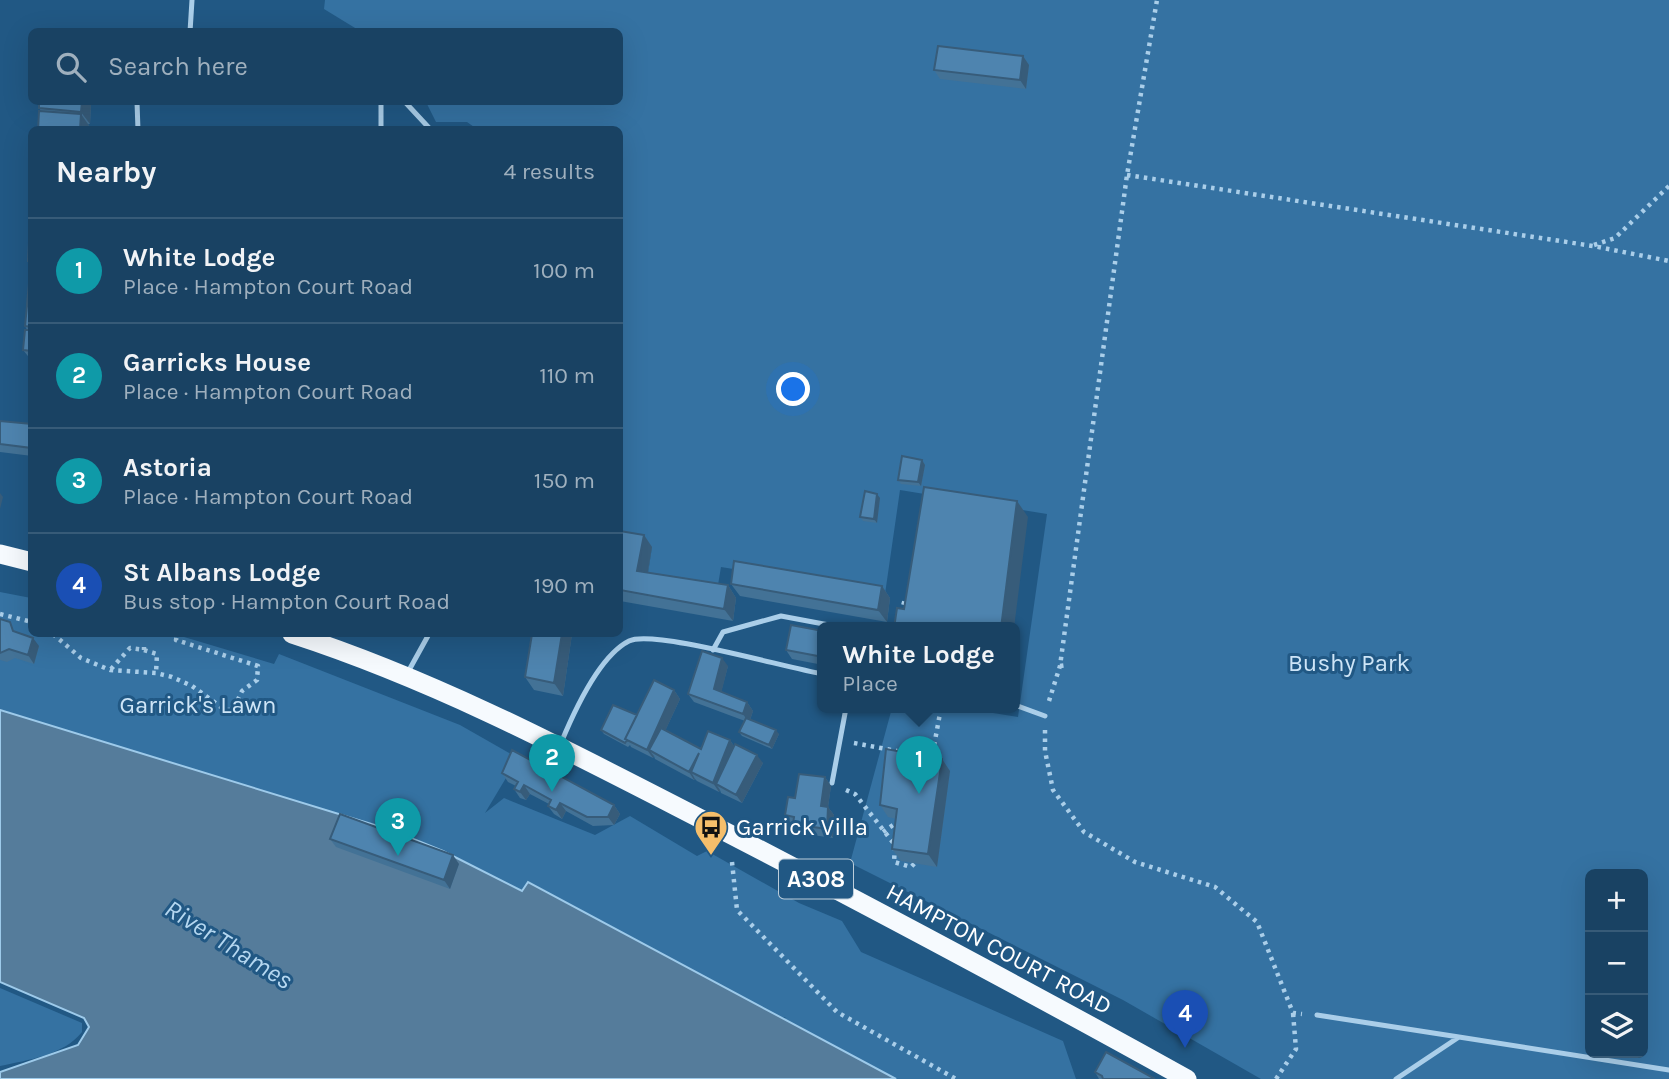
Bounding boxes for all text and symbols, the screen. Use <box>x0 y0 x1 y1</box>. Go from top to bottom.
search box <box>28 28 623 105</box>
icon: search <box>52 48 90 86</box>
text: Search here <box>108 51 248 82</box>
text: Nearby <box>56 154 156 190</box>
text: 4 results <box>503 158 595 185</box>
text: White Lodge <box>123 242 275 273</box>
text: 1 <box>75 257 83 284</box>
text: 100 m <box>533 257 595 284</box>
text: Place · Hampton Court Road <box>123 273 413 300</box>
text: Garricks House <box>123 347 311 378</box>
text: 2 <box>72 362 86 389</box>
text: 110 m <box>539 362 595 389</box>
your location <box>776 372 810 406</box>
text: Place · Hampton Court Road <box>123 378 413 405</box>
text: Astoria <box>123 452 212 483</box>
text: 3 <box>72 467 86 494</box>
text: 150 m <box>534 467 595 494</box>
text: Place · Hampton Court Road <box>123 483 413 510</box>
text: St Albans Lodge <box>123 557 321 588</box>
text: 4 <box>72 572 86 599</box>
text: 190 m <box>533 572 595 599</box>
text: Bus stop · Hampton Court Road <box>123 588 450 615</box>
popup <box>817 622 1020 713</box>
text: White Lodge <box>842 639 995 670</box>
park label: Bushy Park <box>1288 649 1410 677</box>
text: Place <box>842 670 898 697</box>
park label: Garrick's Lawn <box>120 691 276 719</box>
pin: 2 <box>529 734 575 792</box>
pin: 1 <box>896 736 942 794</box>
pin: 3 <box>375 798 421 856</box>
bus stop icon: Garrick Villa <box>692 808 730 857</box>
place label: Garrick Villa <box>736 813 868 841</box>
road number: A308 <box>779 860 853 898</box>
map controls <box>1585 869 1648 1058</box>
button: + <box>1585 869 1648 932</box>
street label: HAMPTON COURT ROAD <box>882 878 1116 1020</box>
water label: River Thames <box>159 893 298 996</box>
button: − <box>1585 932 1648 995</box>
pin: 4 <box>1162 990 1208 1048</box>
button: layers <box>1585 995 1648 1058</box>

